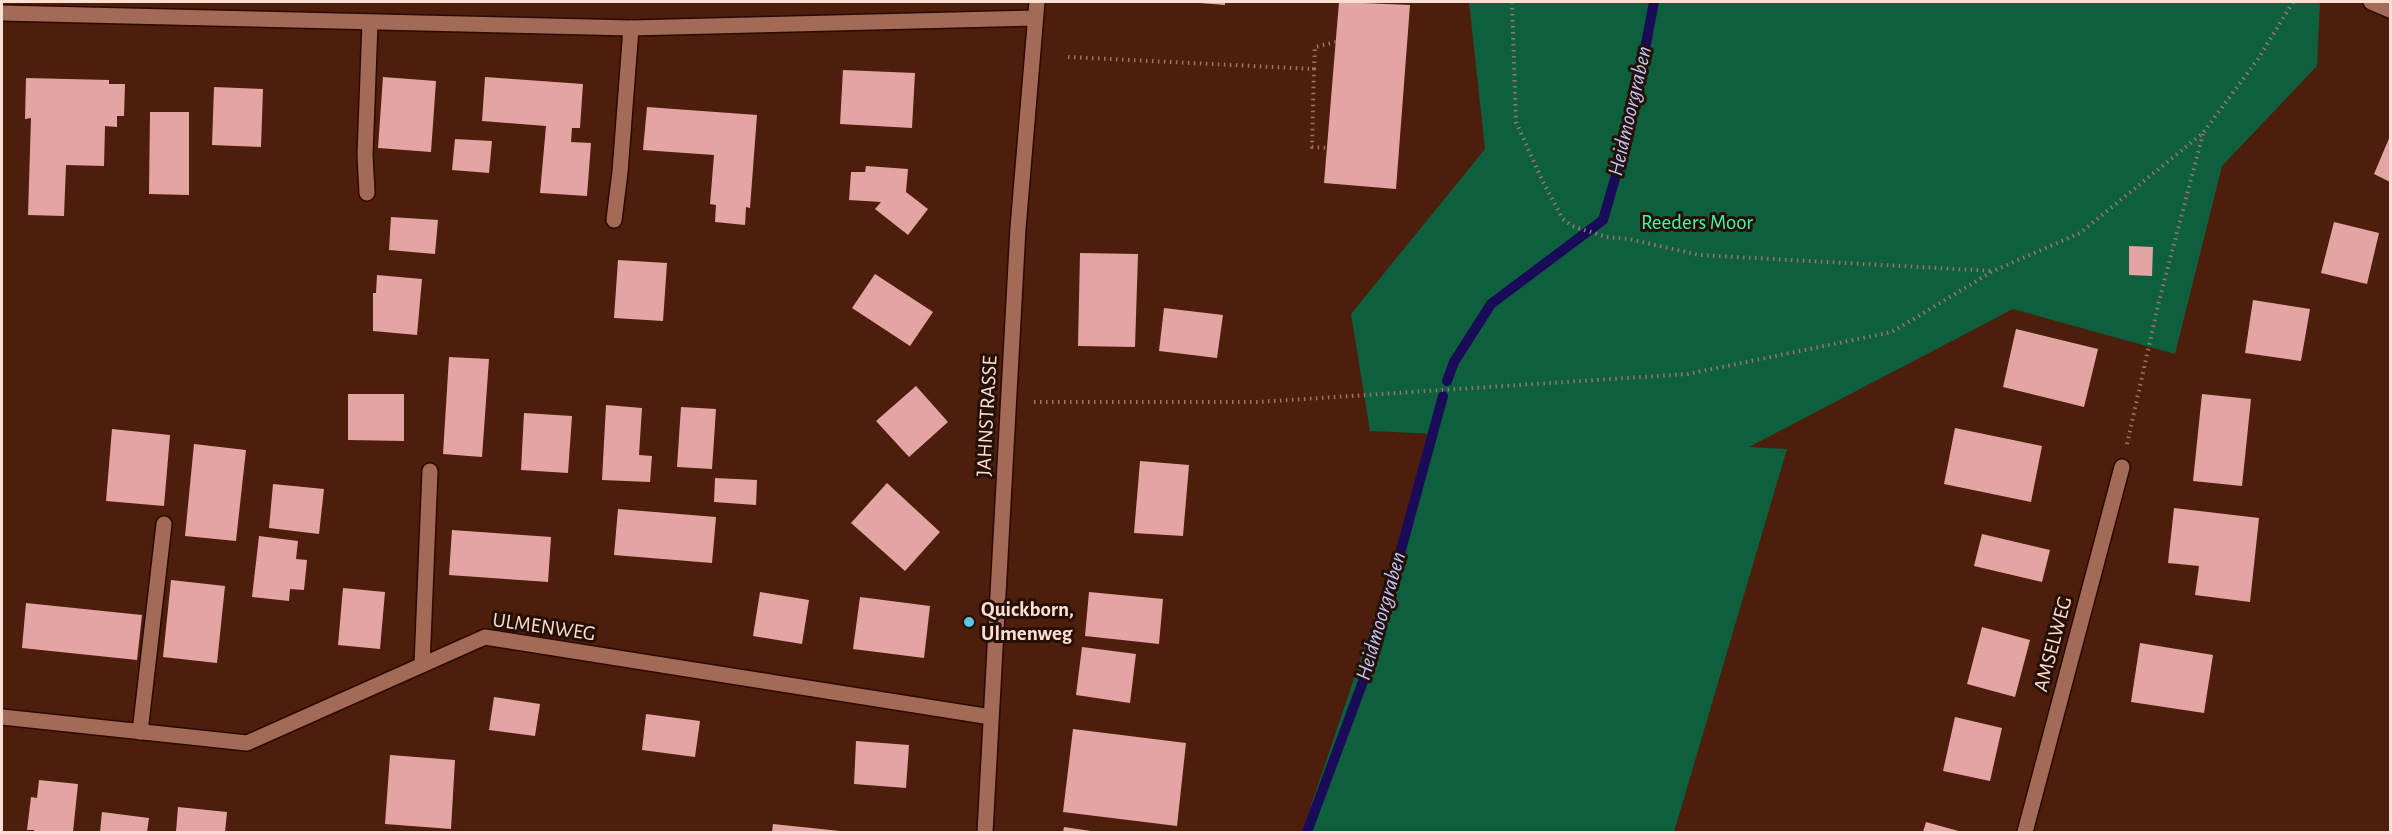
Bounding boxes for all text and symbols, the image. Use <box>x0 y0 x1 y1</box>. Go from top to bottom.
water label: Heidmoorgraben <box>1602 43 1658 179</box>
park label: Reeders Moor <box>1641 210 1753 236</box>
street label: JAHNSTRASSE <box>971 355 1003 477</box>
water label: Heidmoorgraben <box>1350 549 1412 683</box>
street label: AMSELWEG <box>2028 594 2078 694</box>
place label: Quickborn, Ulmenweg <box>981 597 1074 647</box>
street label: ULMENWEG <box>491 607 597 647</box>
marker: Quickborn, Ulmenweg <box>962 615 976 629</box>

